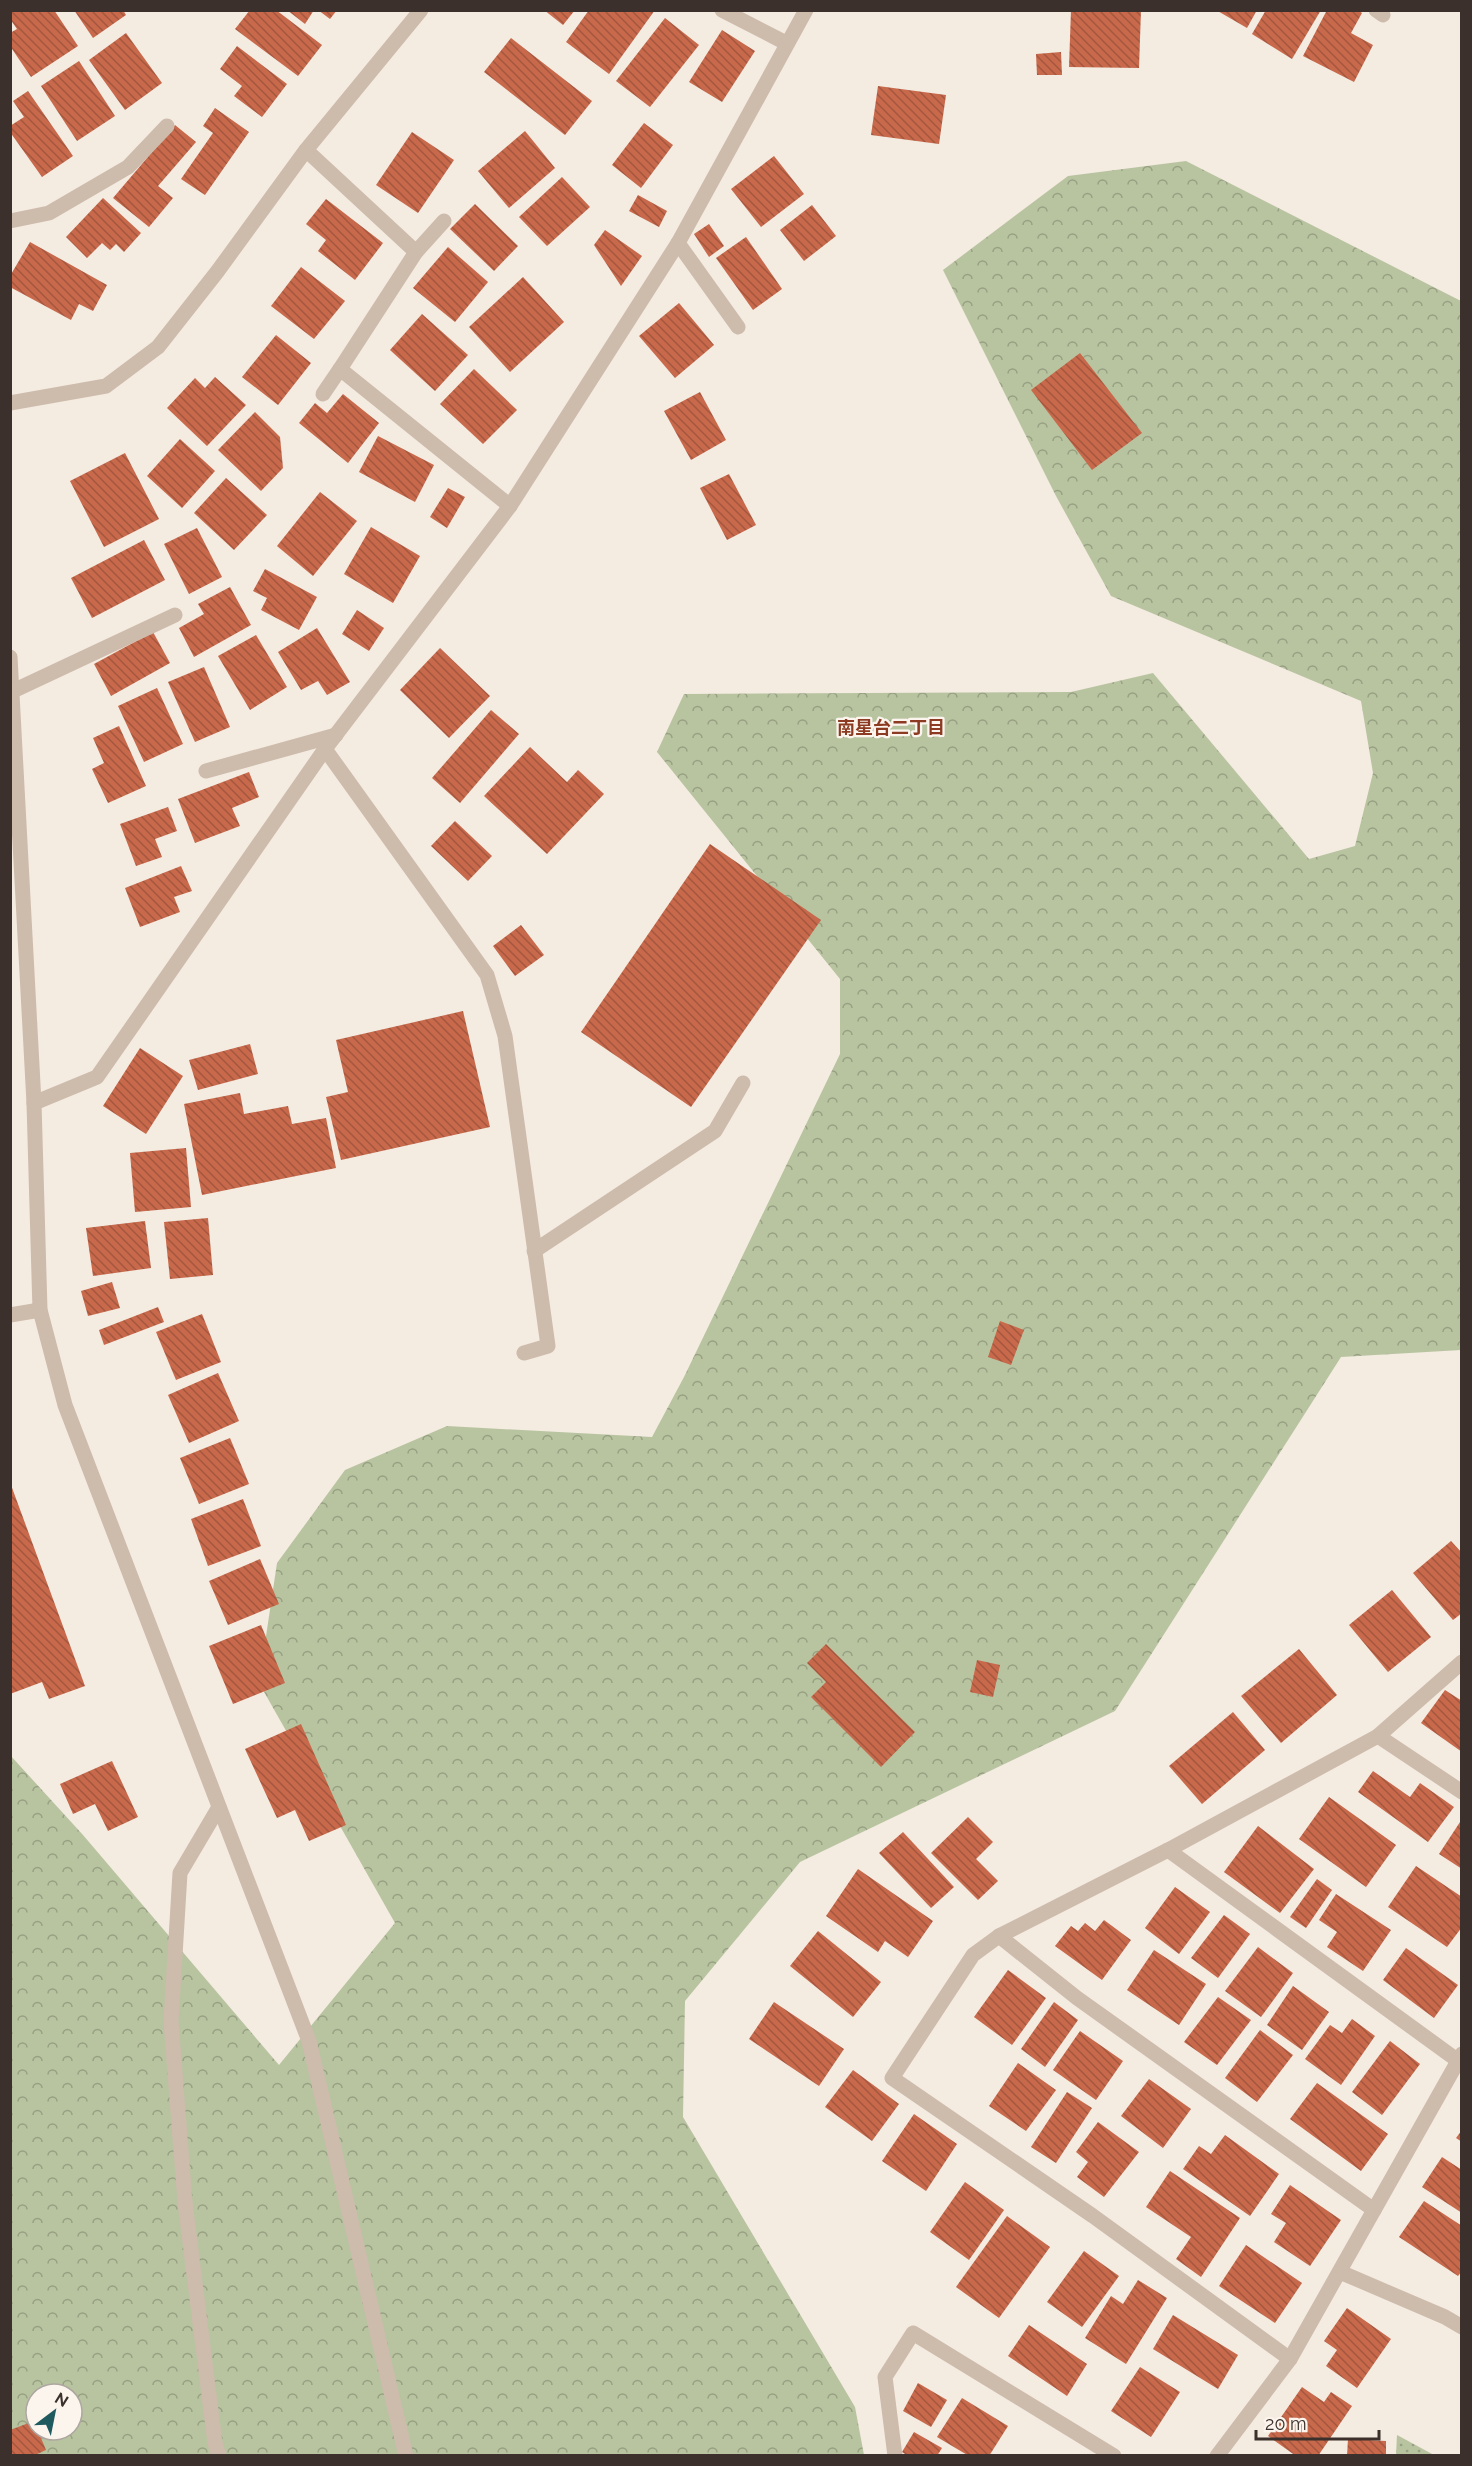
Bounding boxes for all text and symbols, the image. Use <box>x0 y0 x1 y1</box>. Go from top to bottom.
district label: 南星台二丁目 <box>837 717 945 738</box>
north arrow <box>24 2382 84 2442</box>
text: N <box>51 2388 72 2411</box>
scale bar <box>1256 2403 1379 2441</box>
text: 20 m <box>1265 2413 1307 2434</box>

